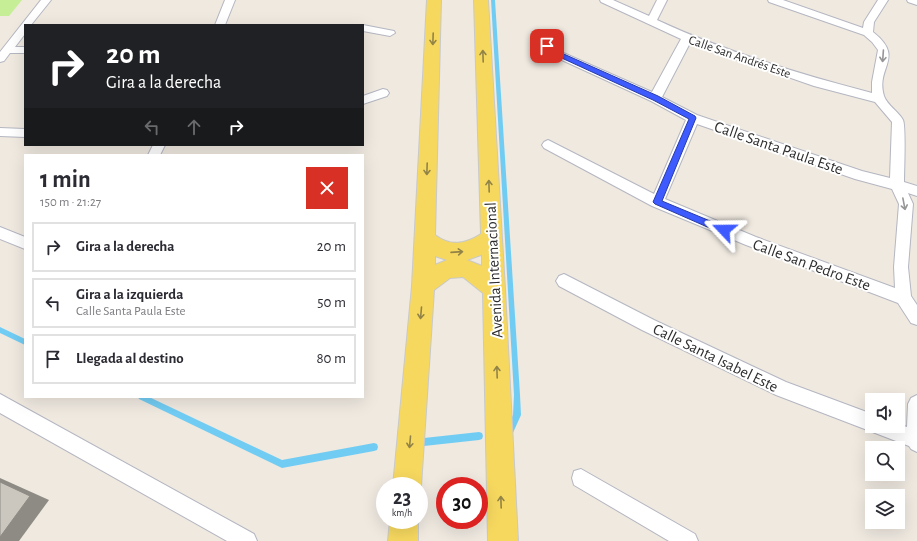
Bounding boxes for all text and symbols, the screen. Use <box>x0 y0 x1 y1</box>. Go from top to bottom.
pin <box>530 29 564 63</box>
one-way arrow <box>429 32 436 45</box>
street label: Calle San Andrés Este <box>687 34 792 81</box>
icon: arrive <box>536 35 558 57</box>
icon: right <box>40 40 92 92</box>
text: 20 m <box>106 41 161 69</box>
one-way arrow <box>879 49 886 62</box>
one-way arrow <box>480 50 487 63</box>
text: Gira a la derecha <box>106 74 221 92</box>
icon: left <box>141 116 163 138</box>
icon: ahead <box>183 116 205 138</box>
icon: right <box>225 116 247 138</box>
street label: Calle Santa Paula Este <box>712 118 845 177</box>
one-way arrow <box>424 162 431 175</box>
button: close <box>306 167 348 209</box>
text: 1 min <box>40 168 91 192</box>
one-way arrow <box>485 180 492 193</box>
text: 150 m · 21:27 <box>40 196 101 209</box>
one-way arrow <box>900 198 908 211</box>
street label: Avenida Internacional <box>482 202 506 338</box>
position arrow <box>703 209 745 251</box>
icon: right <box>42 236 64 258</box>
street label: Calle San Pedro Este <box>751 236 873 294</box>
text: Gira a la derecha <box>76 239 175 254</box>
text: 20 m <box>317 239 346 254</box>
one-way arrow <box>450 249 463 256</box>
text: Gira a la izquierda <box>76 287 183 302</box>
icon: left <box>42 292 64 314</box>
text: 50 m <box>317 295 346 310</box>
text: Calle Santa Paula Este <box>76 305 186 318</box>
one-way arrow <box>417 306 424 319</box>
street label: Calle Santa Isabel Este <box>651 321 781 395</box>
icon: arrive <box>42 348 64 370</box>
text: Llegada al destino <box>76 351 184 366</box>
text: 80 m <box>316 351 346 366</box>
one-way arrow <box>493 366 501 379</box>
map controls <box>865 393 905 529</box>
button: sound <box>865 393 905 433</box>
one-way arrow <box>407 435 414 448</box>
button: search <box>865 441 905 481</box>
speed limit sign: 30 <box>436 477 488 529</box>
text: 23 <box>393 488 411 508</box>
button: layers <box>865 489 905 529</box>
one-way arrow <box>498 496 505 509</box>
text: km/h <box>392 508 412 518</box>

